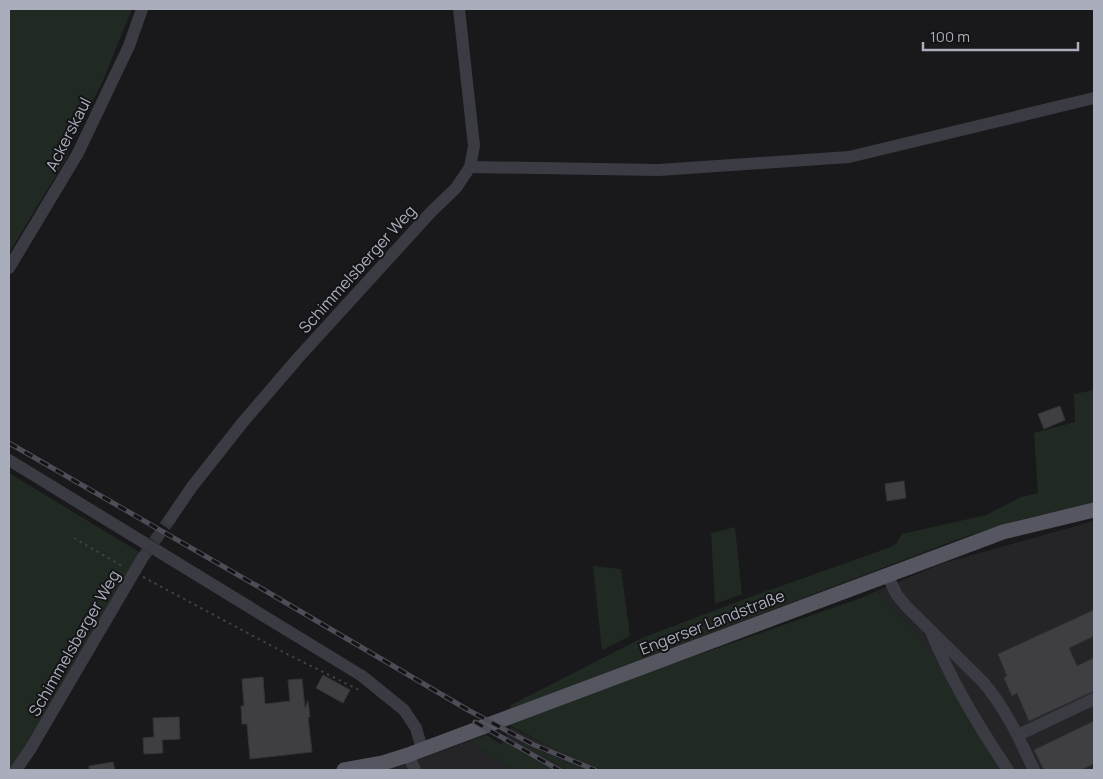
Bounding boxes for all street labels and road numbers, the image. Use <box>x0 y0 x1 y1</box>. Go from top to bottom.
street label: Ackerskaul <box>40 93 96 175</box>
street label: Schimmelsberger Weg <box>293 200 421 338</box>
street label: Schimmelsberger Weg <box>23 566 125 720</box>
street label: Engerser Landstraße <box>636 584 788 660</box>

